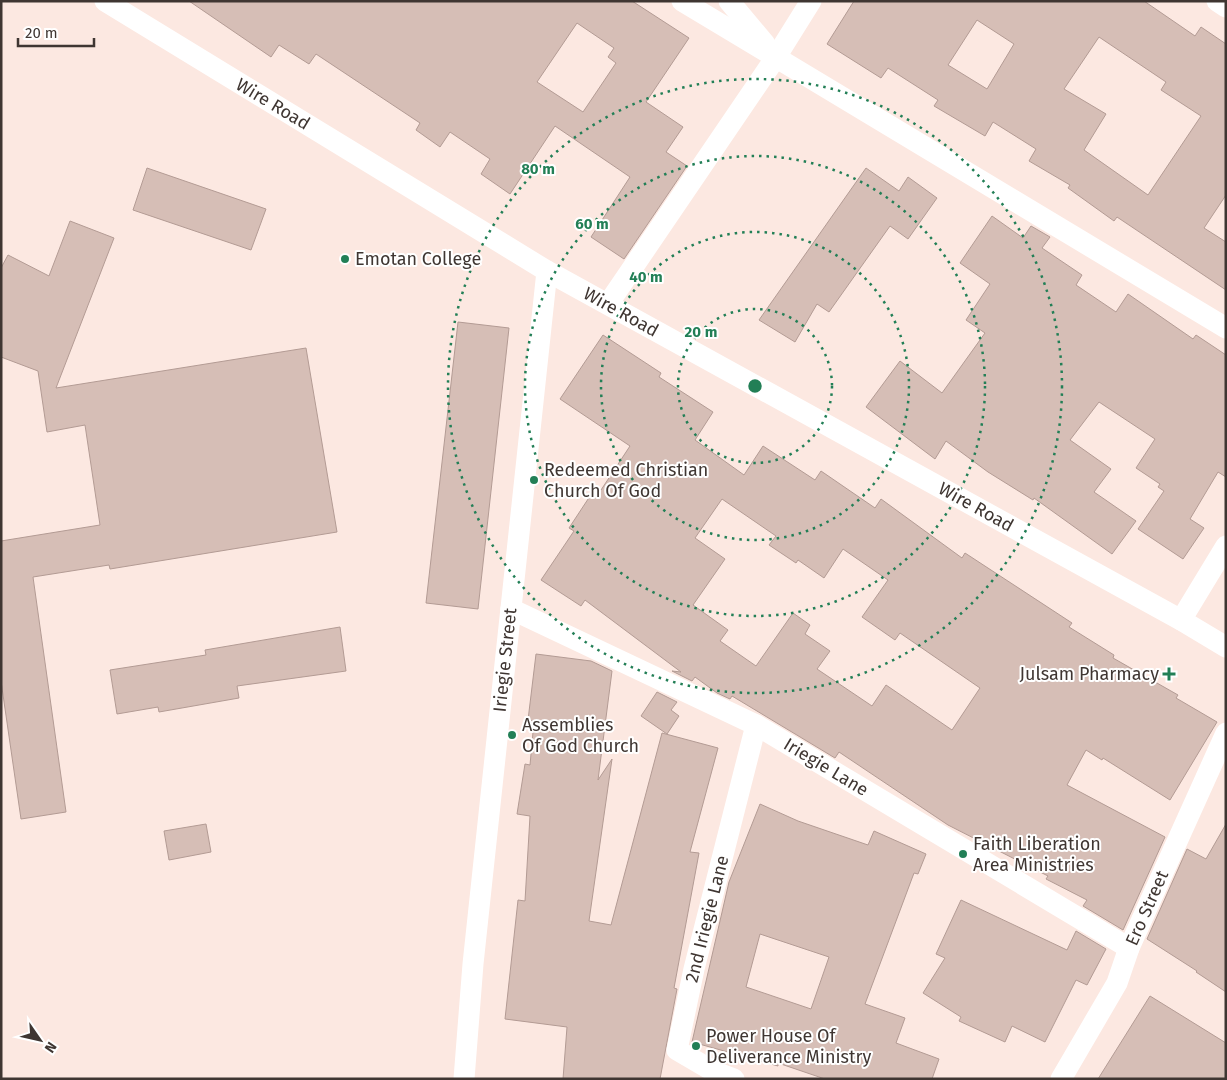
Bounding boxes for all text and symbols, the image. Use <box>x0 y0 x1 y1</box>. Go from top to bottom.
scale bar <box>18 15 94 47</box>
text: 20 m <box>25 24 58 42</box>
street label: Wire Road <box>232 73 314 135</box>
text: 80 m <box>521 160 555 178</box>
text: 60 m <box>575 215 609 233</box>
place label: Emotan College <box>355 248 481 270</box>
marker: Emotan College <box>339 253 351 265</box>
text: 40 m <box>629 268 663 286</box>
street label: Wire Road <box>580 282 662 342</box>
text: 20 m <box>685 323 717 341</box>
centre of rings <box>746 377 764 395</box>
place label: Redeemed Christian Church Of God <box>544 459 708 502</box>
marker: Redeemed Christian Church Of God <box>528 474 540 486</box>
street label: Wire Road <box>935 477 1017 537</box>
street label: Iriegie Street <box>489 606 521 713</box>
place label: Julsam Pharmacy <box>1019 663 1159 685</box>
marker: Julsam Pharmacy <box>1163 668 1175 680</box>
place label: Assemblies Of God Church <box>522 714 639 757</box>
marker: Assemblies Of God Church <box>506 729 518 741</box>
street label: Iriegie Lane <box>780 733 872 801</box>
place label: Faith Liberation Area Ministries <box>973 833 1101 876</box>
marker: Faith Liberation Area Ministries <box>957 848 969 860</box>
street label: 2nd Iriegie Lane <box>681 853 733 985</box>
street label: Ero Street <box>1121 867 1174 949</box>
north arrow <box>15 1015 65 1065</box>
place label: Power House Of Deliverance Ministry <box>706 1025 871 1068</box>
text: N <box>41 1038 60 1056</box>
marker: Power House Of Deliverance Ministry <box>690 1040 702 1052</box>

